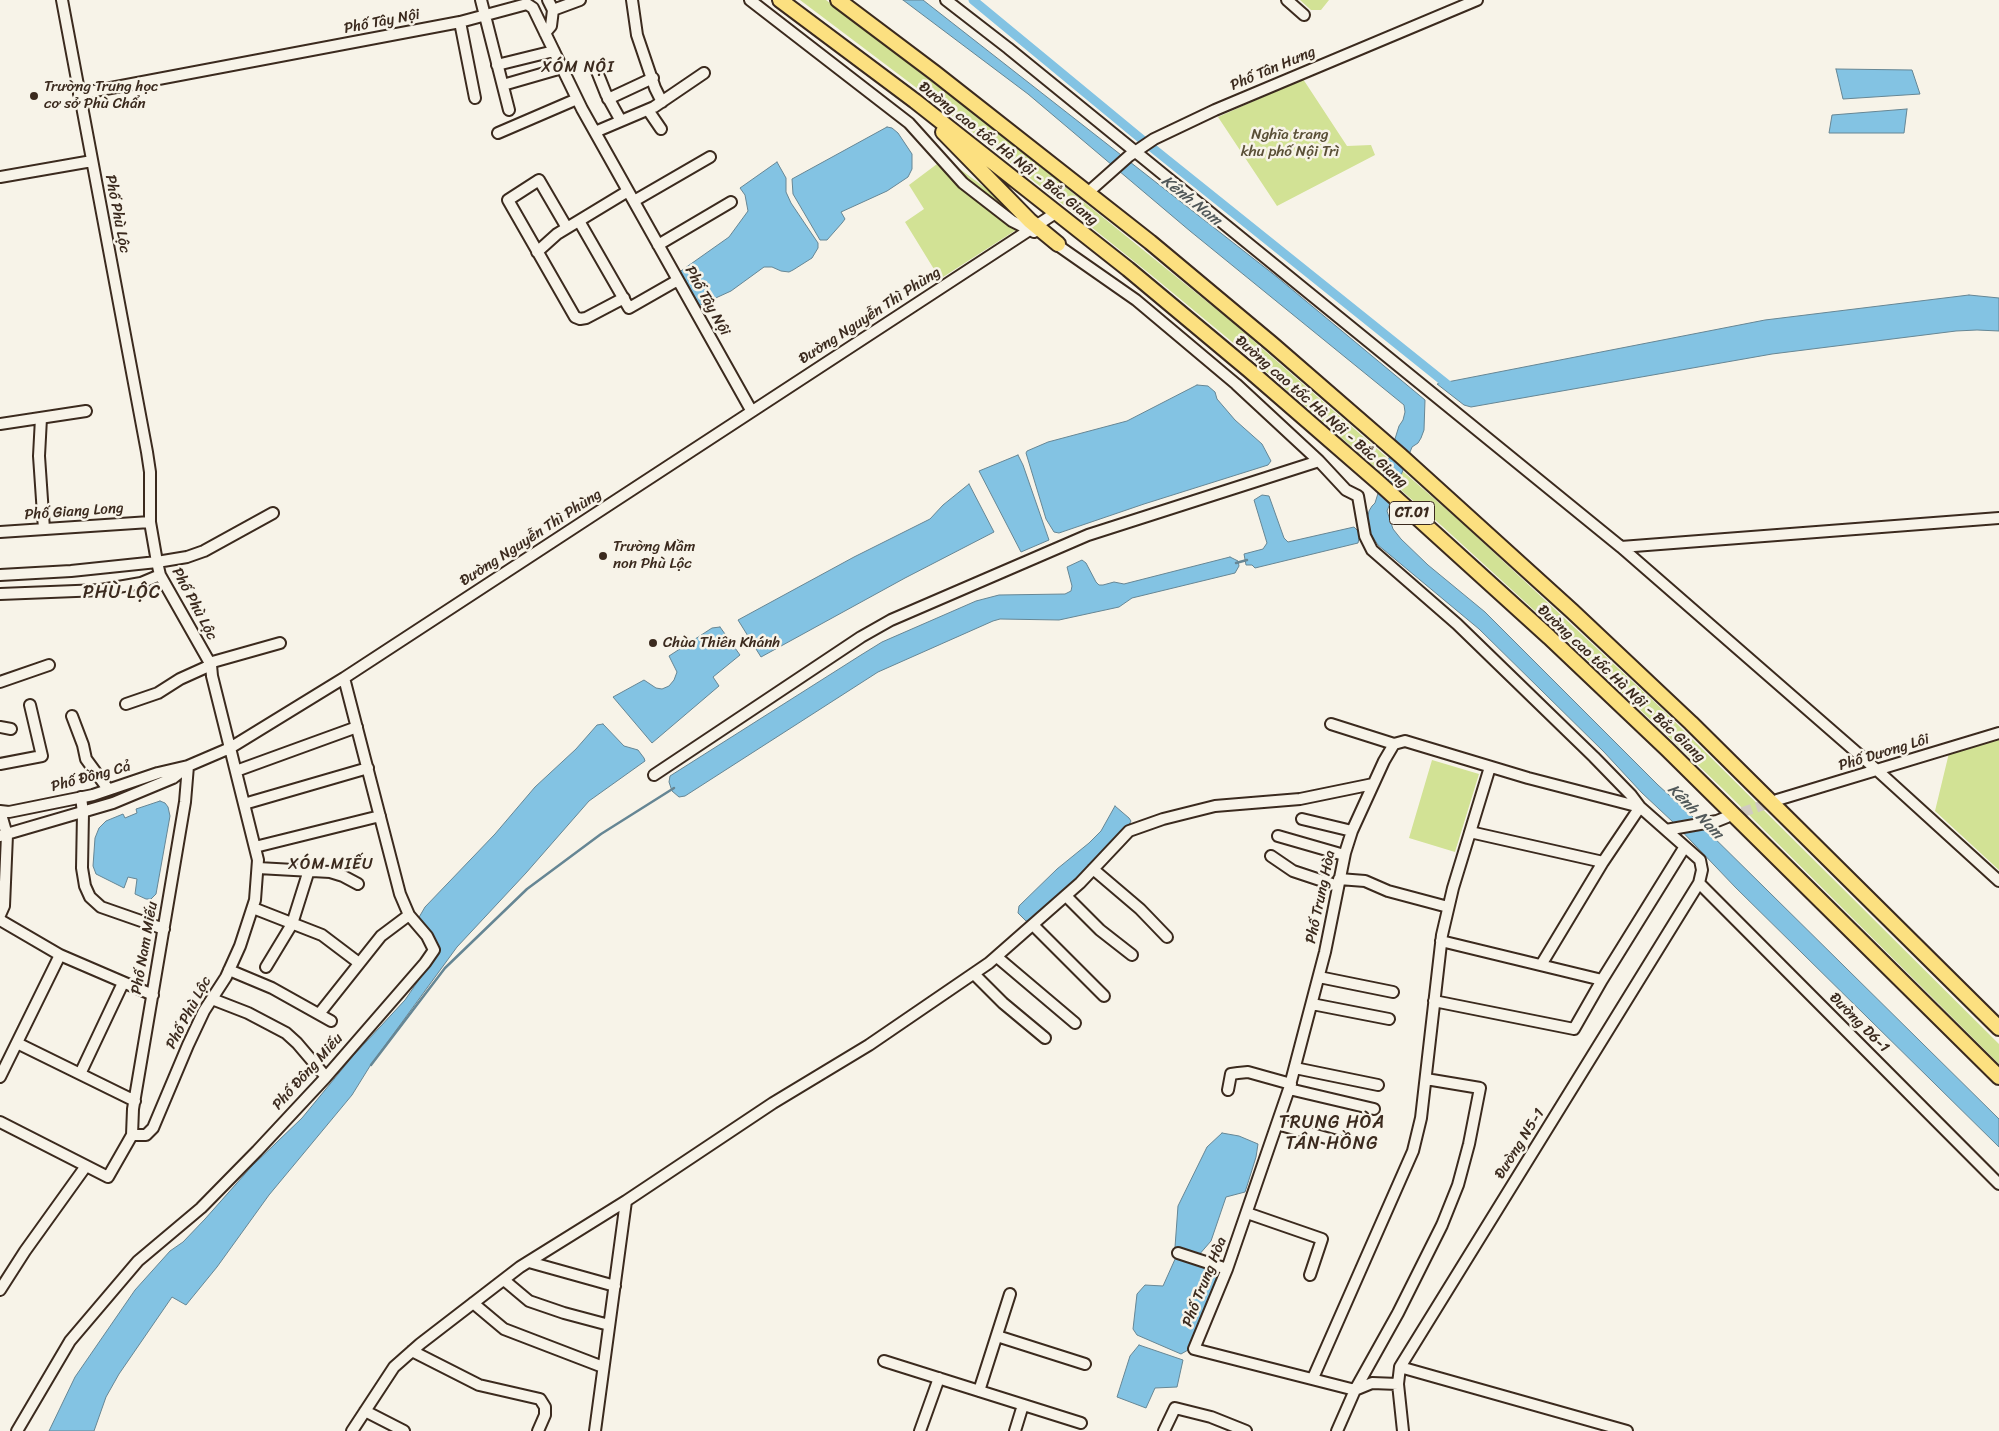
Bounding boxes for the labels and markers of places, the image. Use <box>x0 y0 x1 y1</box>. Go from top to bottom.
place label: Trường Trung học cơ sở Phù Chẩn <box>44 78 159 113</box>
marker: Trường Trung học cơ sở Phù Chẩn <box>28 90 40 102</box>
place label: Trường Mầm non Phù Lộc <box>613 538 695 573</box>
marker: Trường Mầm non Phù Lộc <box>597 550 609 562</box>
place label: Chùa Thiên Khánh <box>663 634 780 652</box>
marker: Chùa Thiên Khánh <box>647 637 659 649</box>

